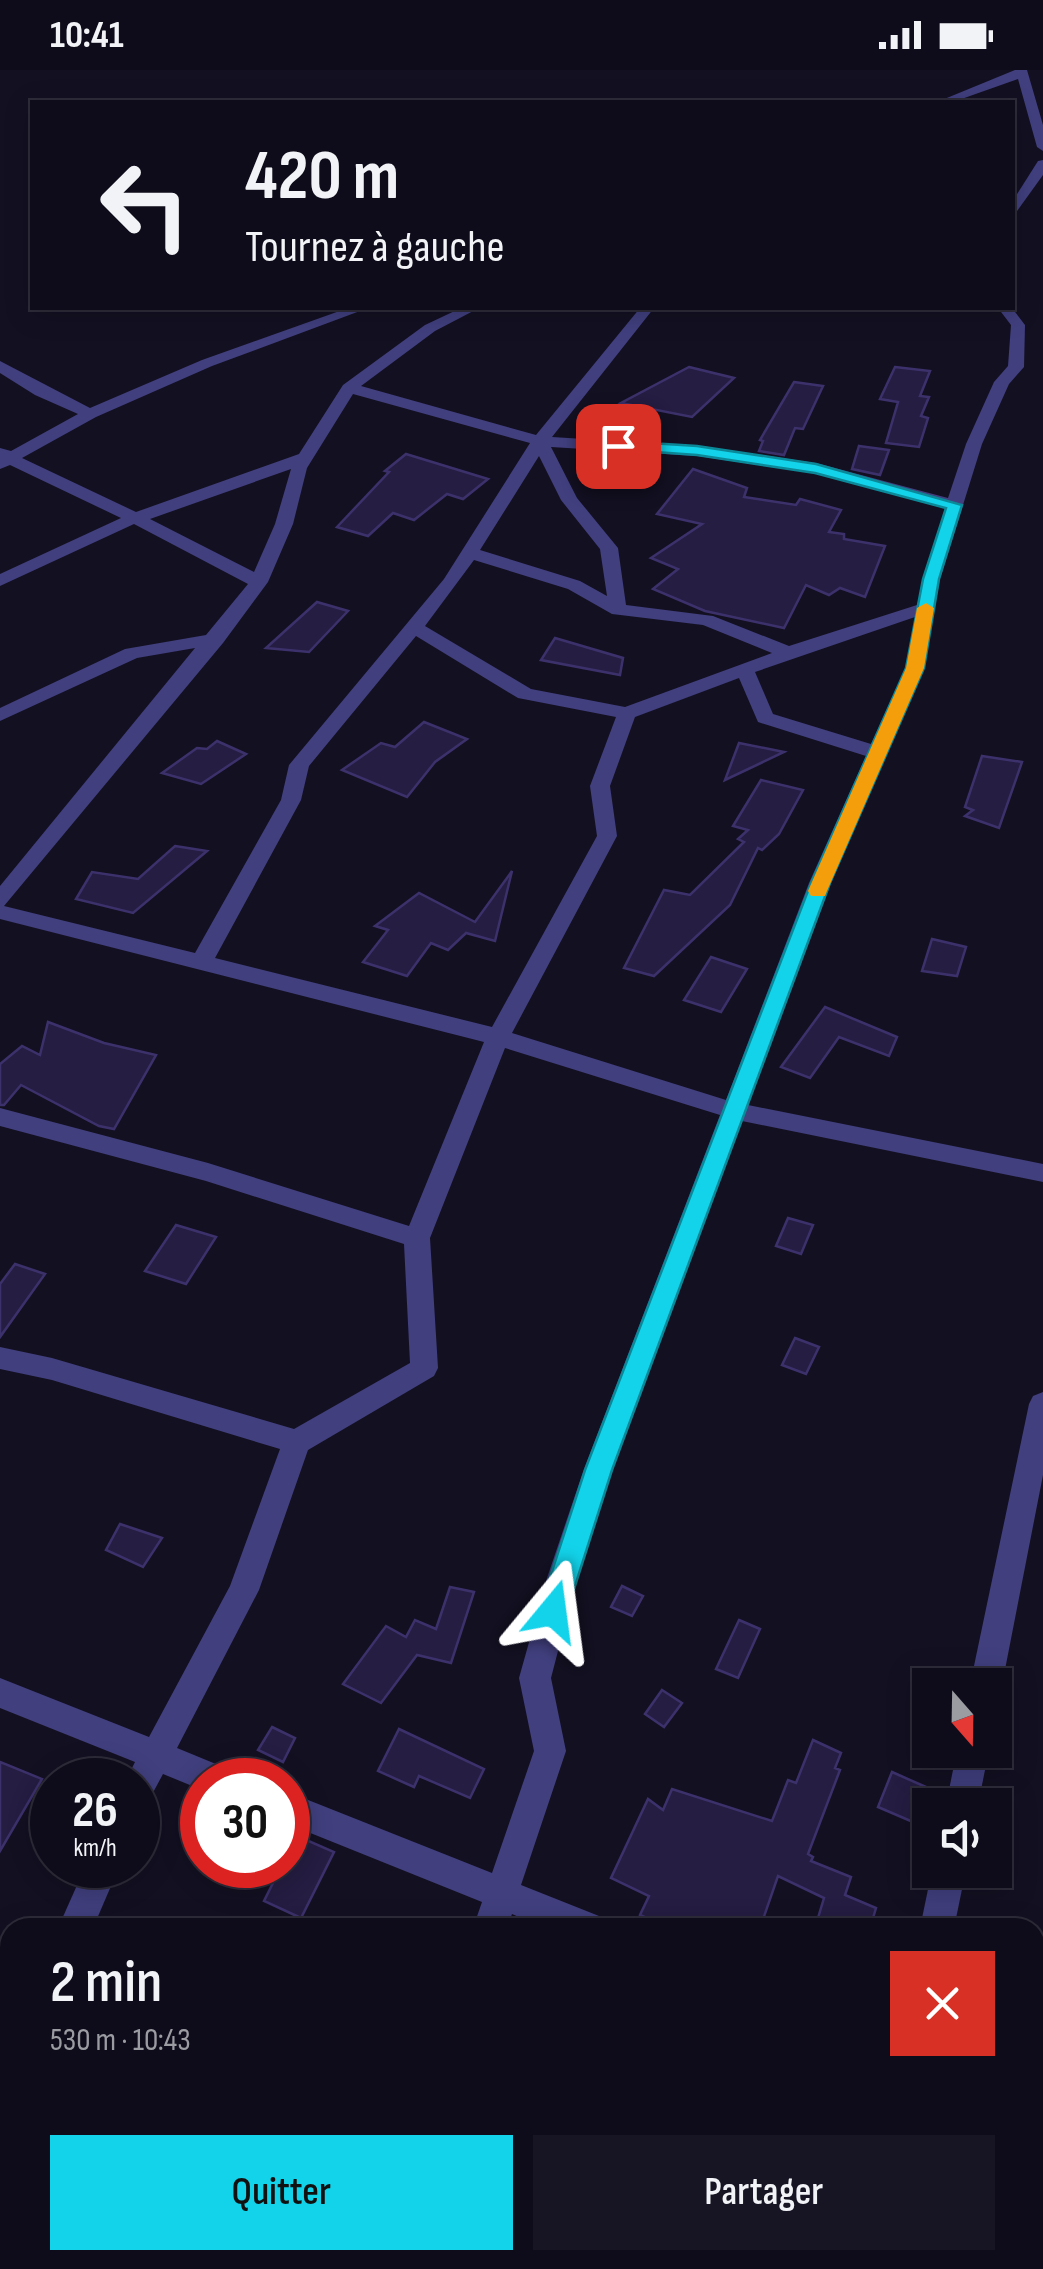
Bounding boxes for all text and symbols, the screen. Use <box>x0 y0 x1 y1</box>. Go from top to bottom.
text: 10:41 <box>50 13 124 58</box>
text: 420 m <box>245 135 399 219</box>
icon: left <box>80 140 210 270</box>
text: Tournez à gauche <box>245 220 505 275</box>
pin <box>576 404 661 489</box>
icon: arrive <box>591 419 646 474</box>
position arrow <box>501 1559 605 1663</box>
north arrow <box>912 1668 1012 1768</box>
map controls <box>912 1668 1012 1888</box>
speed limit sign: 30 <box>180 1758 310 1888</box>
text: 26 <box>72 1781 118 1841</box>
button: sound <box>912 1788 1012 1888</box>
text: km/h <box>73 1833 117 1864</box>
text: 2 min <box>50 1947 162 2019</box>
button: close <box>890 1951 995 2056</box>
text: 530 m · 10:43 <box>50 2021 191 2060</box>
button: Quitter <box>50 2135 513 2250</box>
button: Partager <box>533 2135 995 2250</box>

